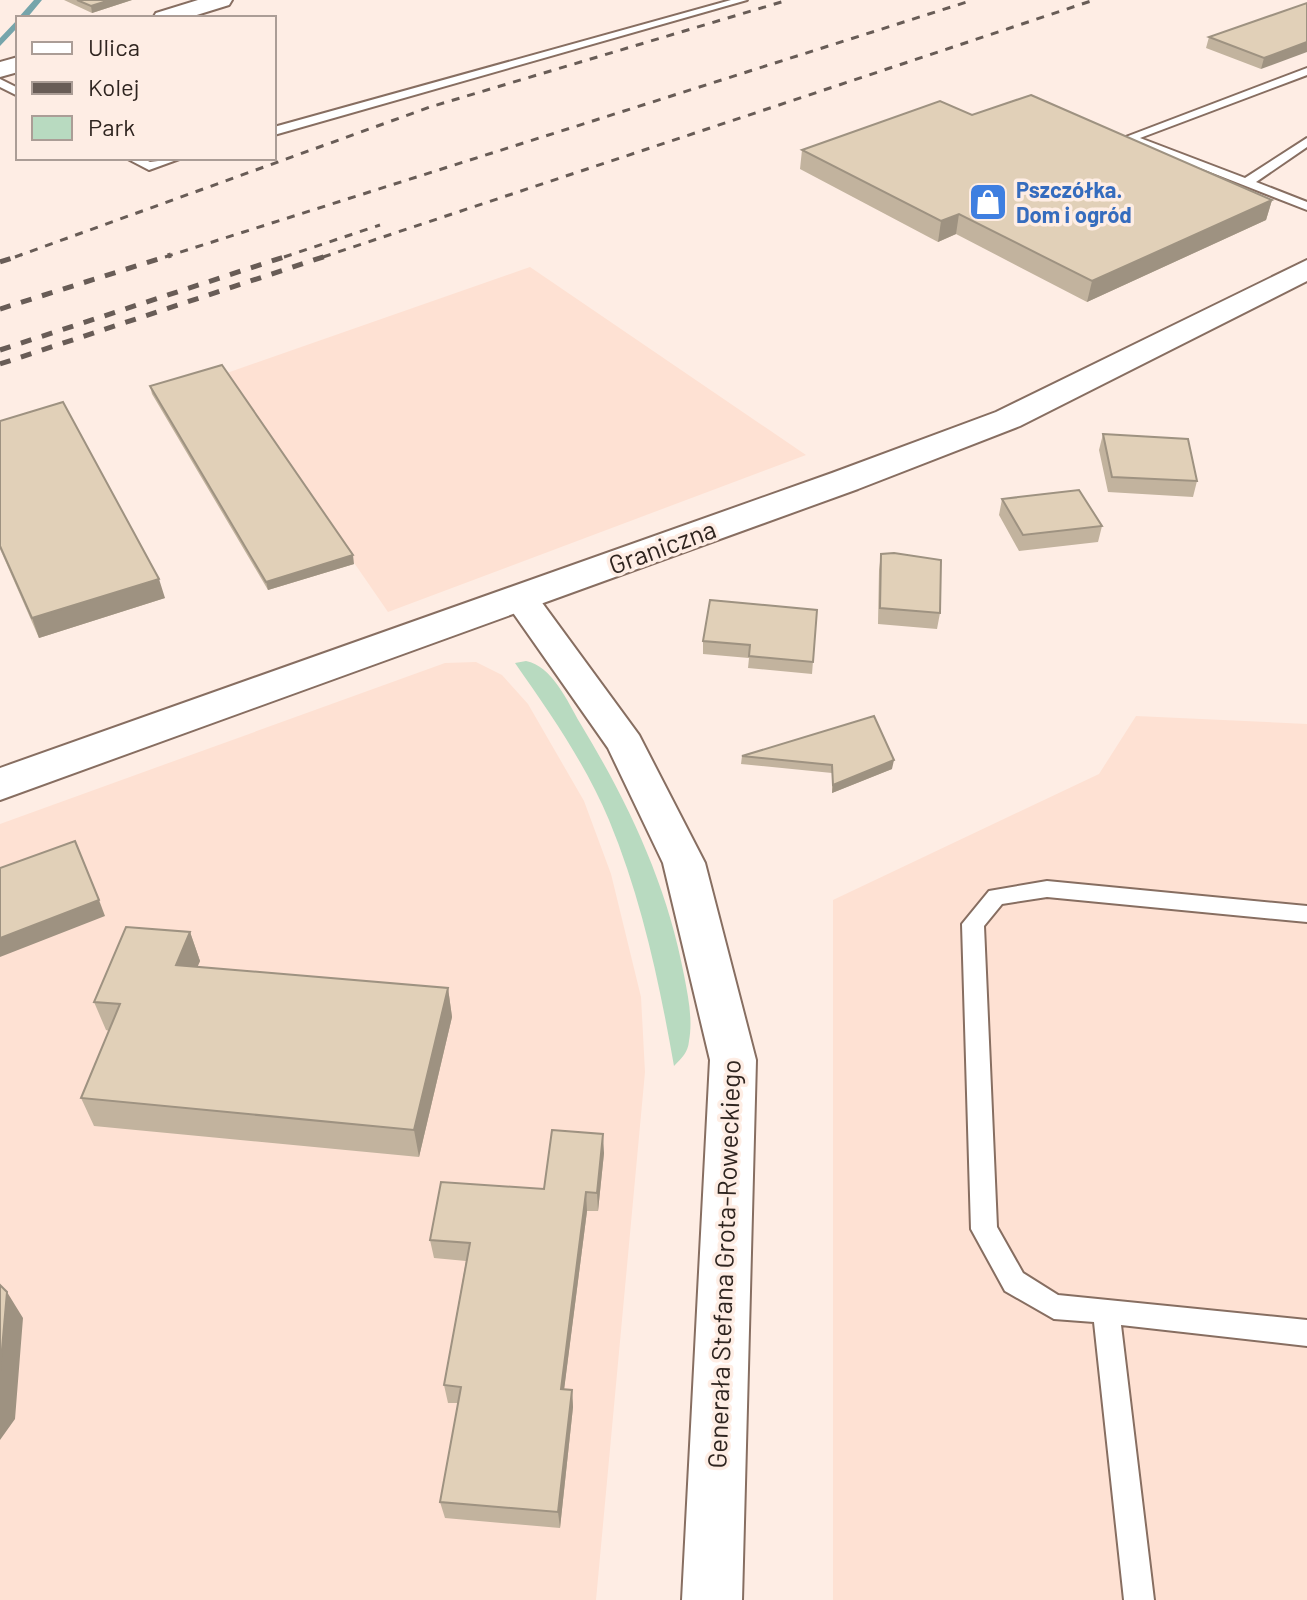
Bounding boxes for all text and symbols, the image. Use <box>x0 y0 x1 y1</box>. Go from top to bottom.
legend <box>16 16 276 160</box>
text: Ulica <box>88 32 140 61</box>
text: Kolej <box>88 72 140 101</box>
text: Park <box>88 112 135 141</box>
place label: Pszczółka. Dom i ogród <box>1016 176 1132 227</box>
shop icon: Pszczółka. Dom i ogród <box>967 181 1009 223</box>
street label: Graniczna <box>604 512 720 580</box>
street label: Generała Stefana Grota-Roweckiego <box>700 1059 746 1469</box>

